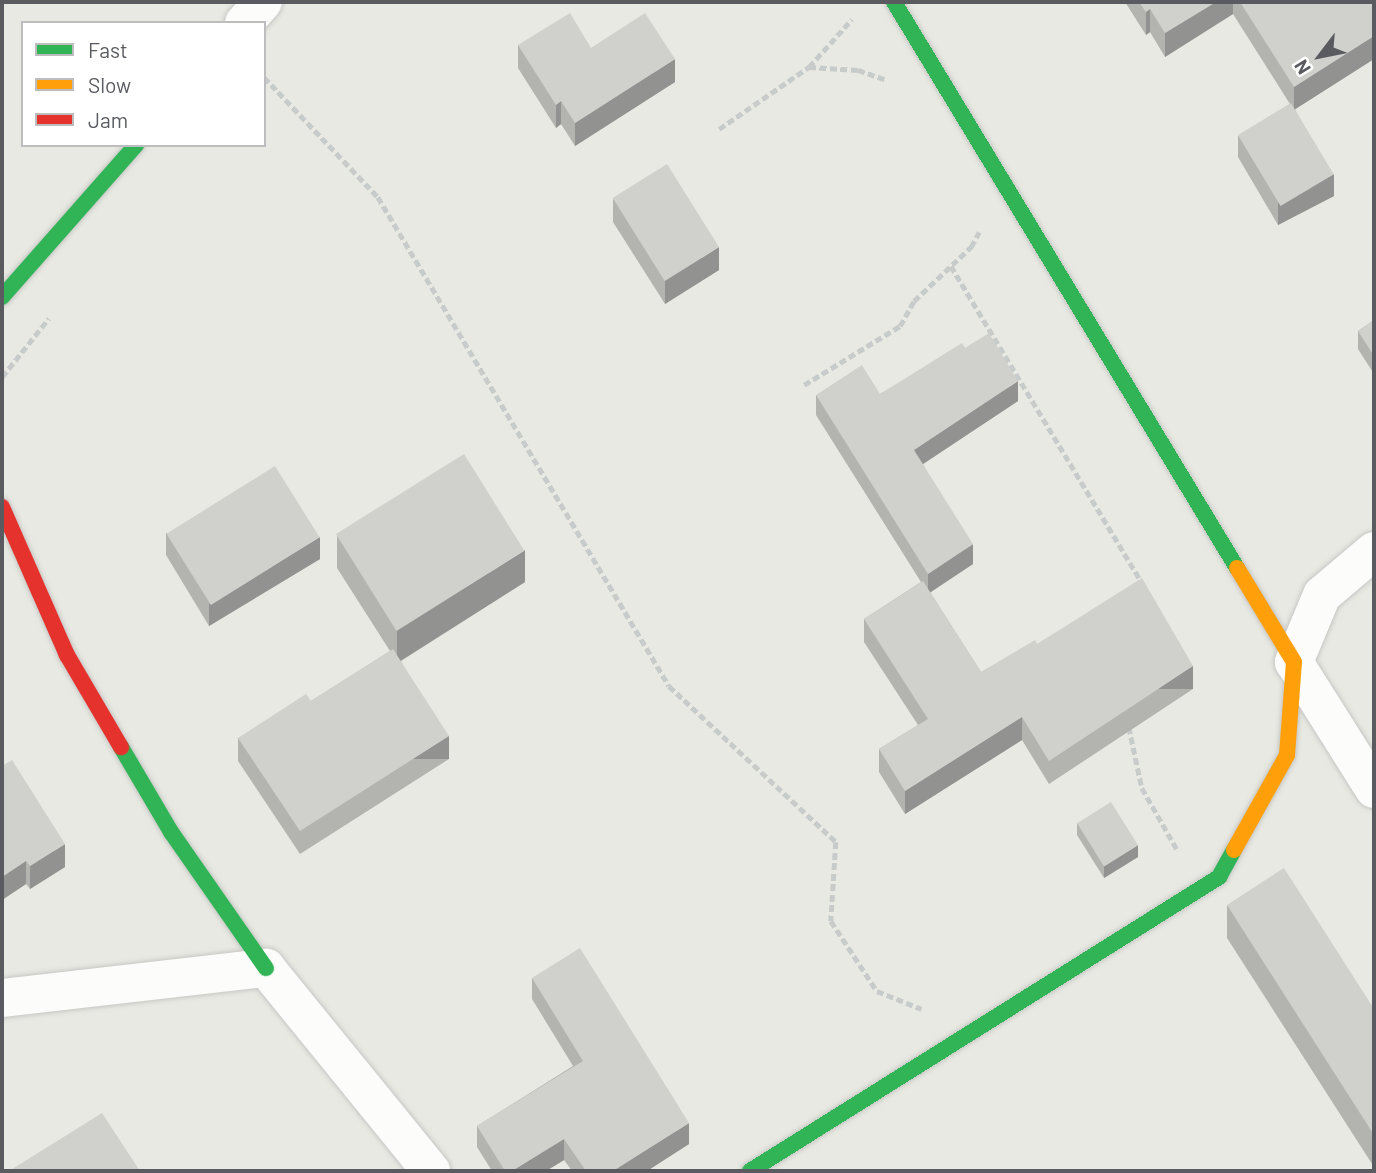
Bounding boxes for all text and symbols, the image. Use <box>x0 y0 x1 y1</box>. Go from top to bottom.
legend <box>21 21 266 147</box>
north arrow <box>1285 21 1355 91</box>
text: Fast <box>88 37 128 62</box>
text: N <box>1289 56 1315 79</box>
text: Slow <box>88 72 131 97</box>
text: Jam <box>88 107 128 132</box>

